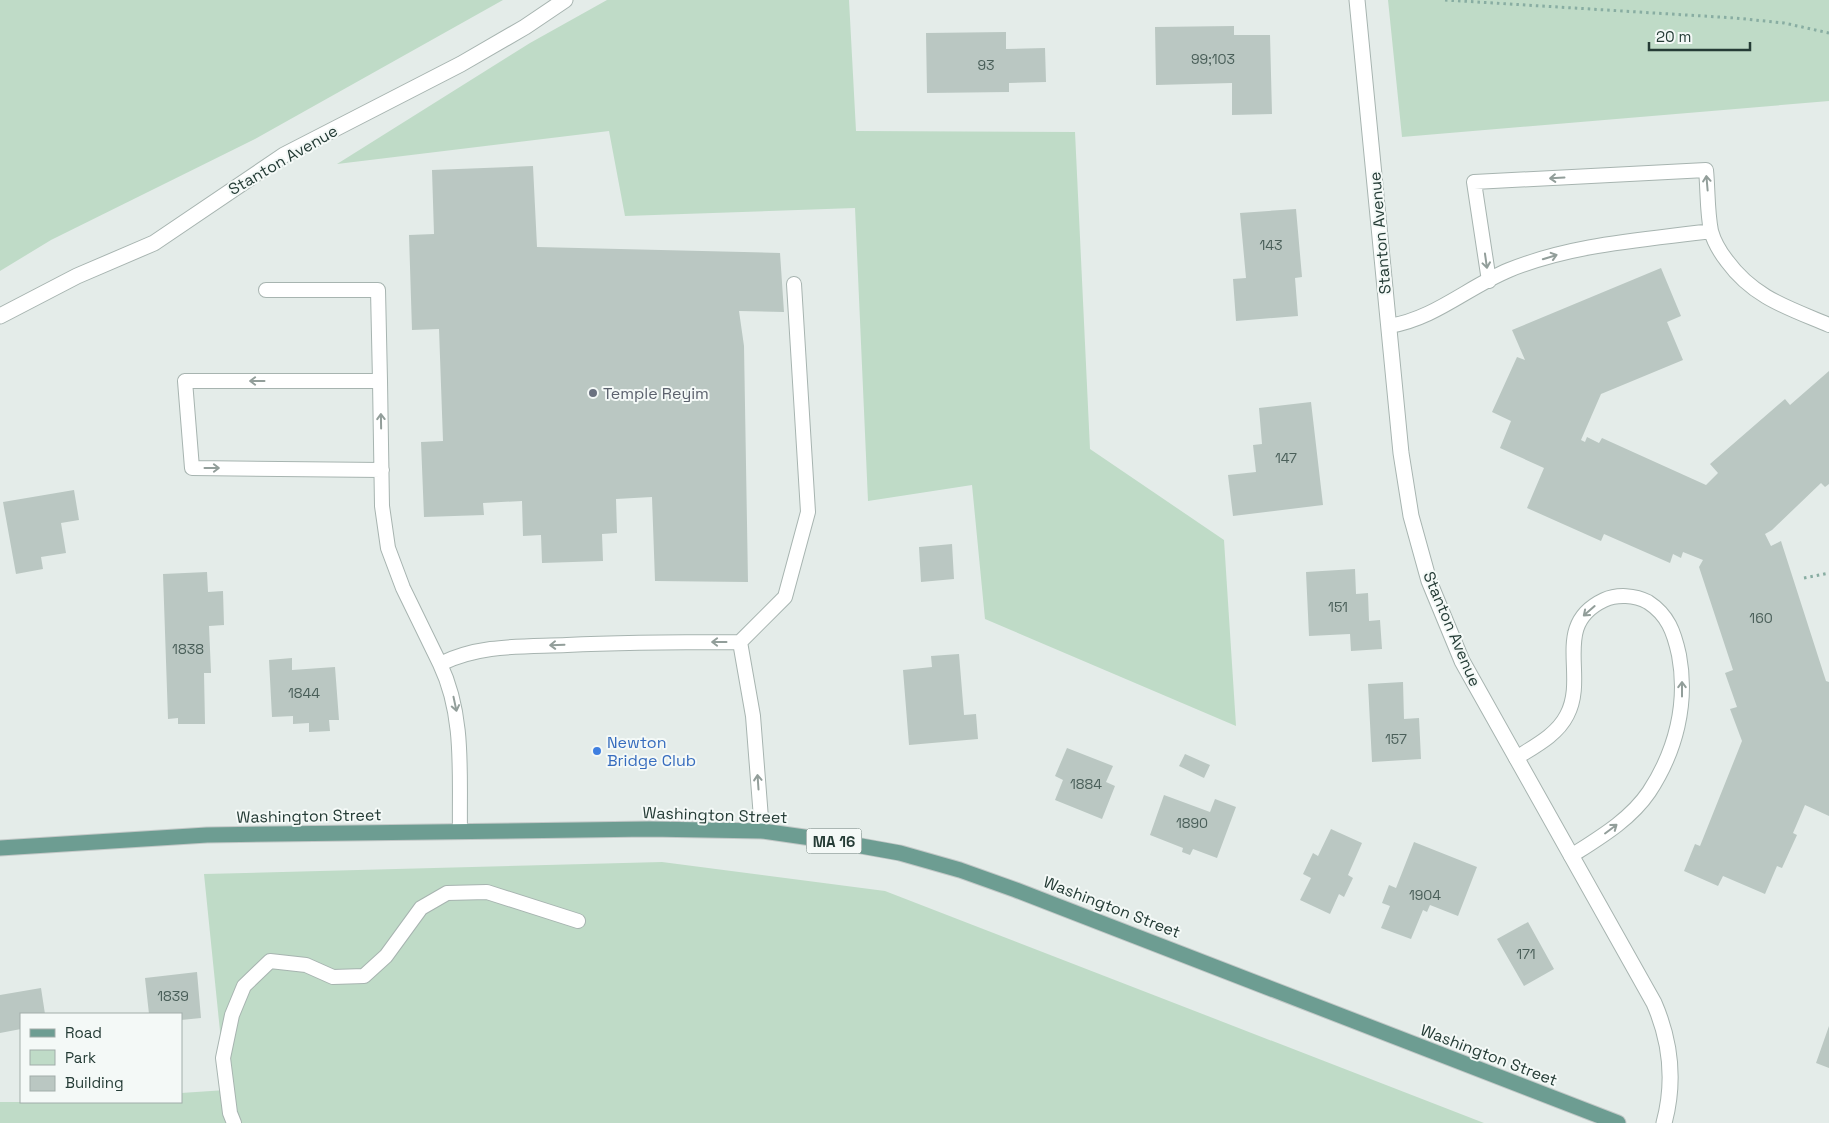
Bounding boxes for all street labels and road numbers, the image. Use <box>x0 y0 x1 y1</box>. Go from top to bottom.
street label: Stanton Avenue <box>224 120 342 200</box>
street label: Stanton Avenue <box>1364 171 1396 295</box>
street label: Stanton Avenue <box>1418 568 1486 690</box>
street label: Washington Street <box>642 802 788 828</box>
street label: Washington Street <box>236 804 382 828</box>
road number: MA 16 <box>806 828 862 854</box>
street label: Washington Street <box>1041 871 1183 943</box>
street label: Washington Street <box>1418 1019 1560 1091</box>

